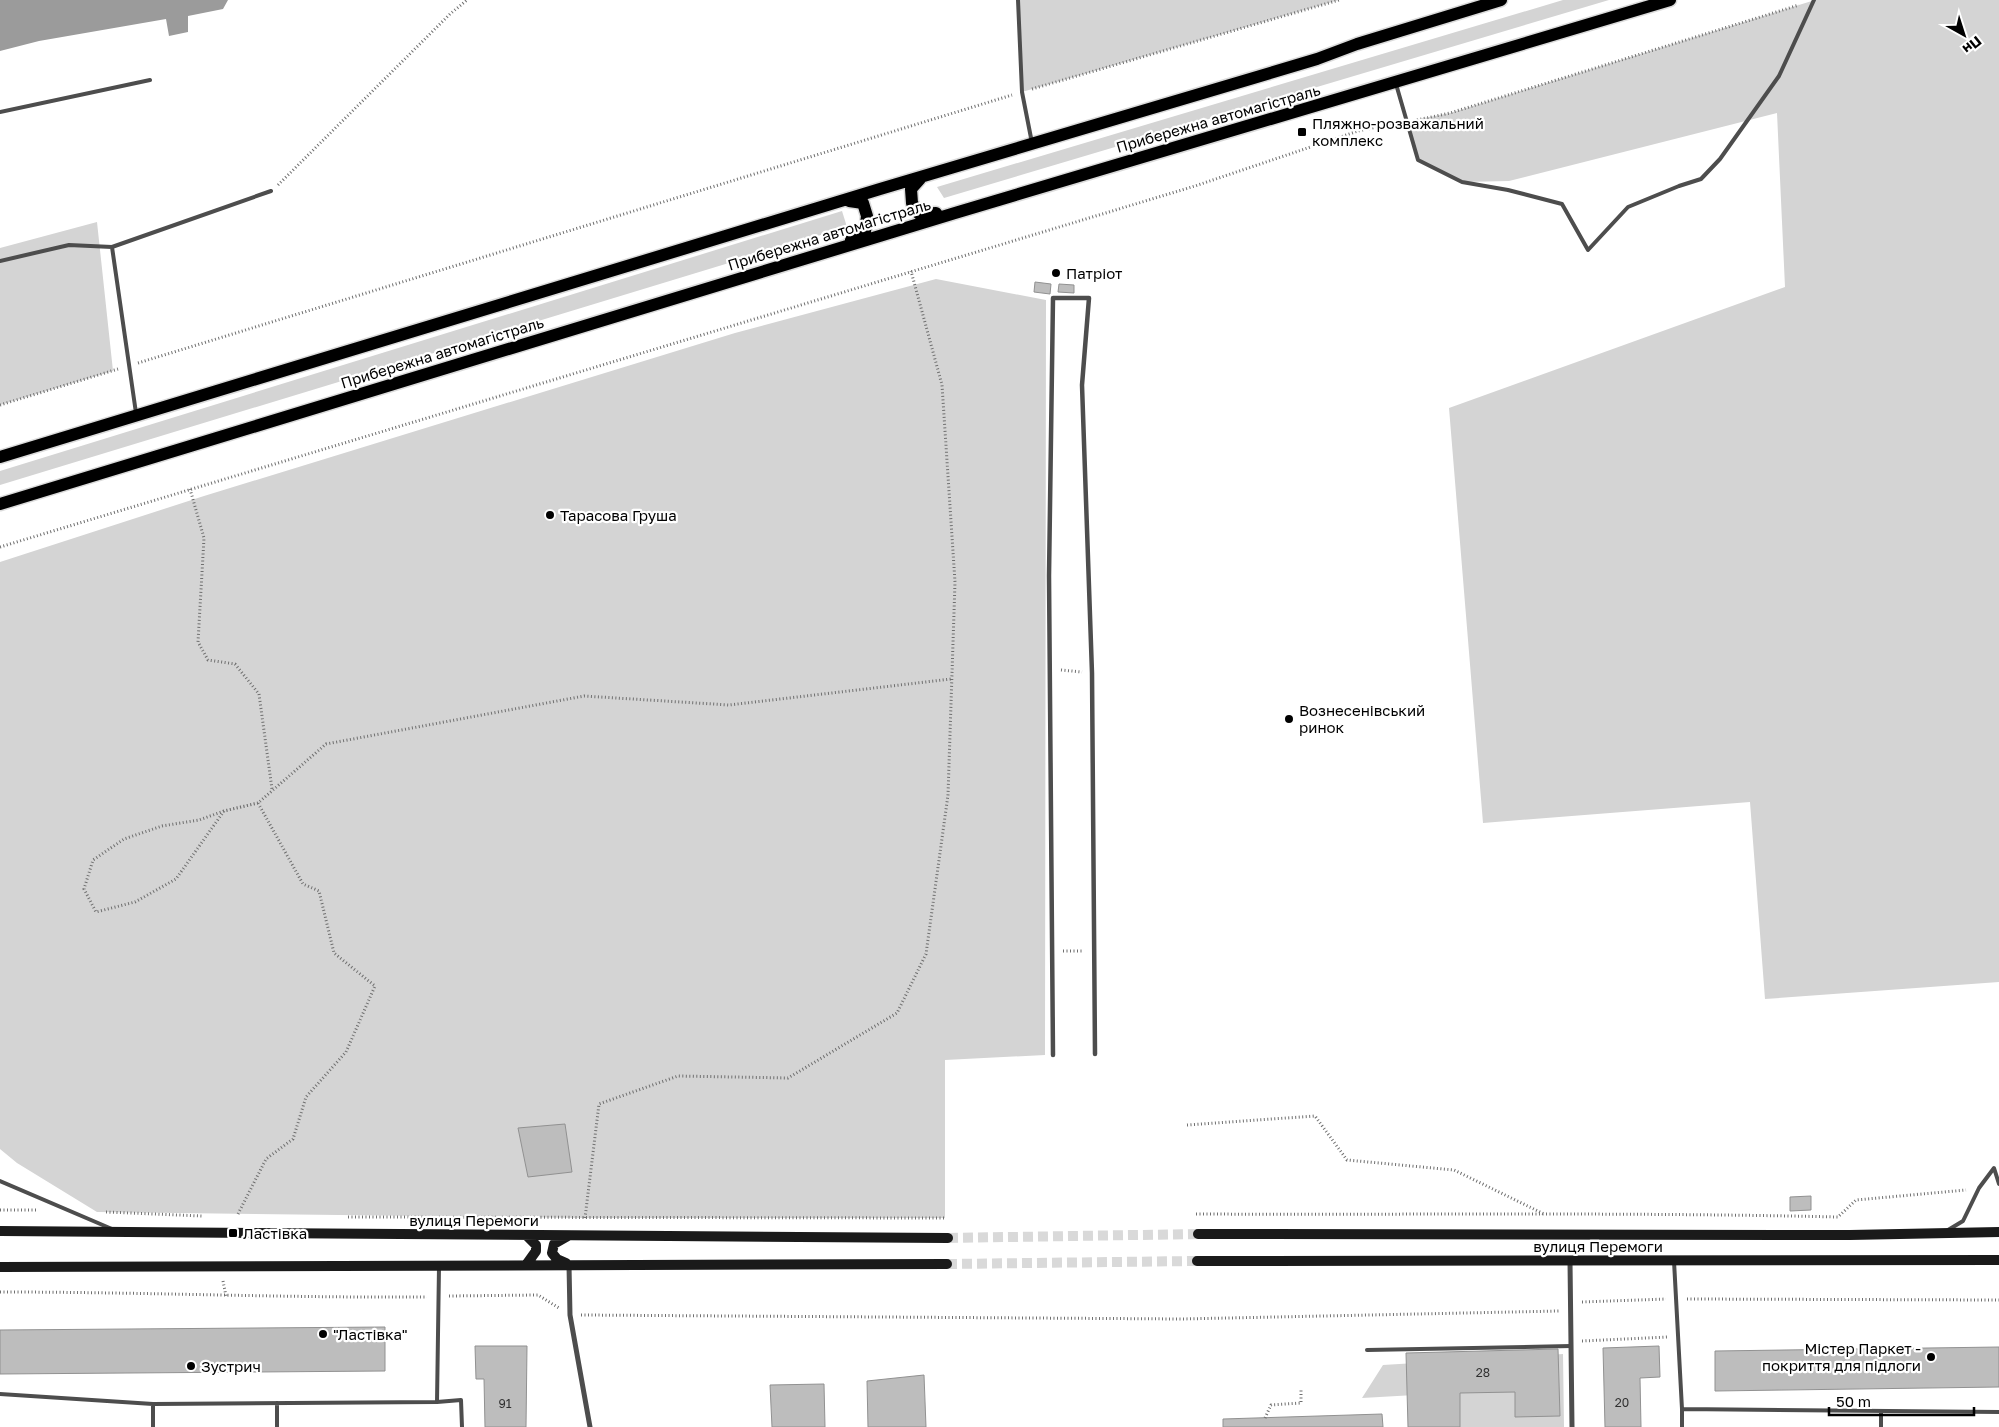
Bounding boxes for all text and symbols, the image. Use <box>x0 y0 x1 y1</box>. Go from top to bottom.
north arrow <box>1939 10 1989 60</box>
text: Пн <box>1960 33 1985 58</box>
street label: Прибережна автомагістраль <box>1114 80 1322 156</box>
place label: Пляжно-розважальний комплекс <box>1312 114 1484 149</box>
marker: Пляжно-розважальний комплекс <box>1296 126 1308 138</box>
street label: Прибережна автомагістраль <box>725 194 933 273</box>
place label: Патріот <box>1066 264 1123 282</box>
marker: Патріот <box>1050 267 1062 279</box>
street label: Прибережна автомагістраль <box>338 312 546 391</box>
place label: Тарасова Груша <box>560 506 677 524</box>
marker: Тарасова Груша <box>544 509 556 521</box>
place label: Вознесенівський ринок <box>1299 701 1425 736</box>
marker: Вознесенівський ринок <box>1283 713 1295 725</box>
street label: вулиця Перемоги <box>409 1211 539 1229</box>
place label: Ластівка <box>243 1224 307 1242</box>
marker: Ластівка <box>227 1227 239 1239</box>
street label: вулиця Перемоги <box>1533 1237 1663 1255</box>
place label: "Ластівка" <box>333 1325 408 1343</box>
marker: "Ластівка" <box>317 1328 329 1340</box>
place label: Містер Паркет - покриття для підлоги <box>1762 1339 1921 1374</box>
marker: Містер Паркет - покриття для підлоги <box>1925 1351 1937 1363</box>
place label: Зустрич <box>201 1357 261 1375</box>
marker: Зустрич <box>185 1360 197 1372</box>
house number: 28 <box>1476 1365 1490 1380</box>
scale bar <box>1829 1384 1974 1416</box>
text: 50 m <box>1836 1392 1871 1410</box>
house number: 20 <box>1615 1395 1629 1410</box>
house number: 91 <box>498 1396 512 1411</box>

